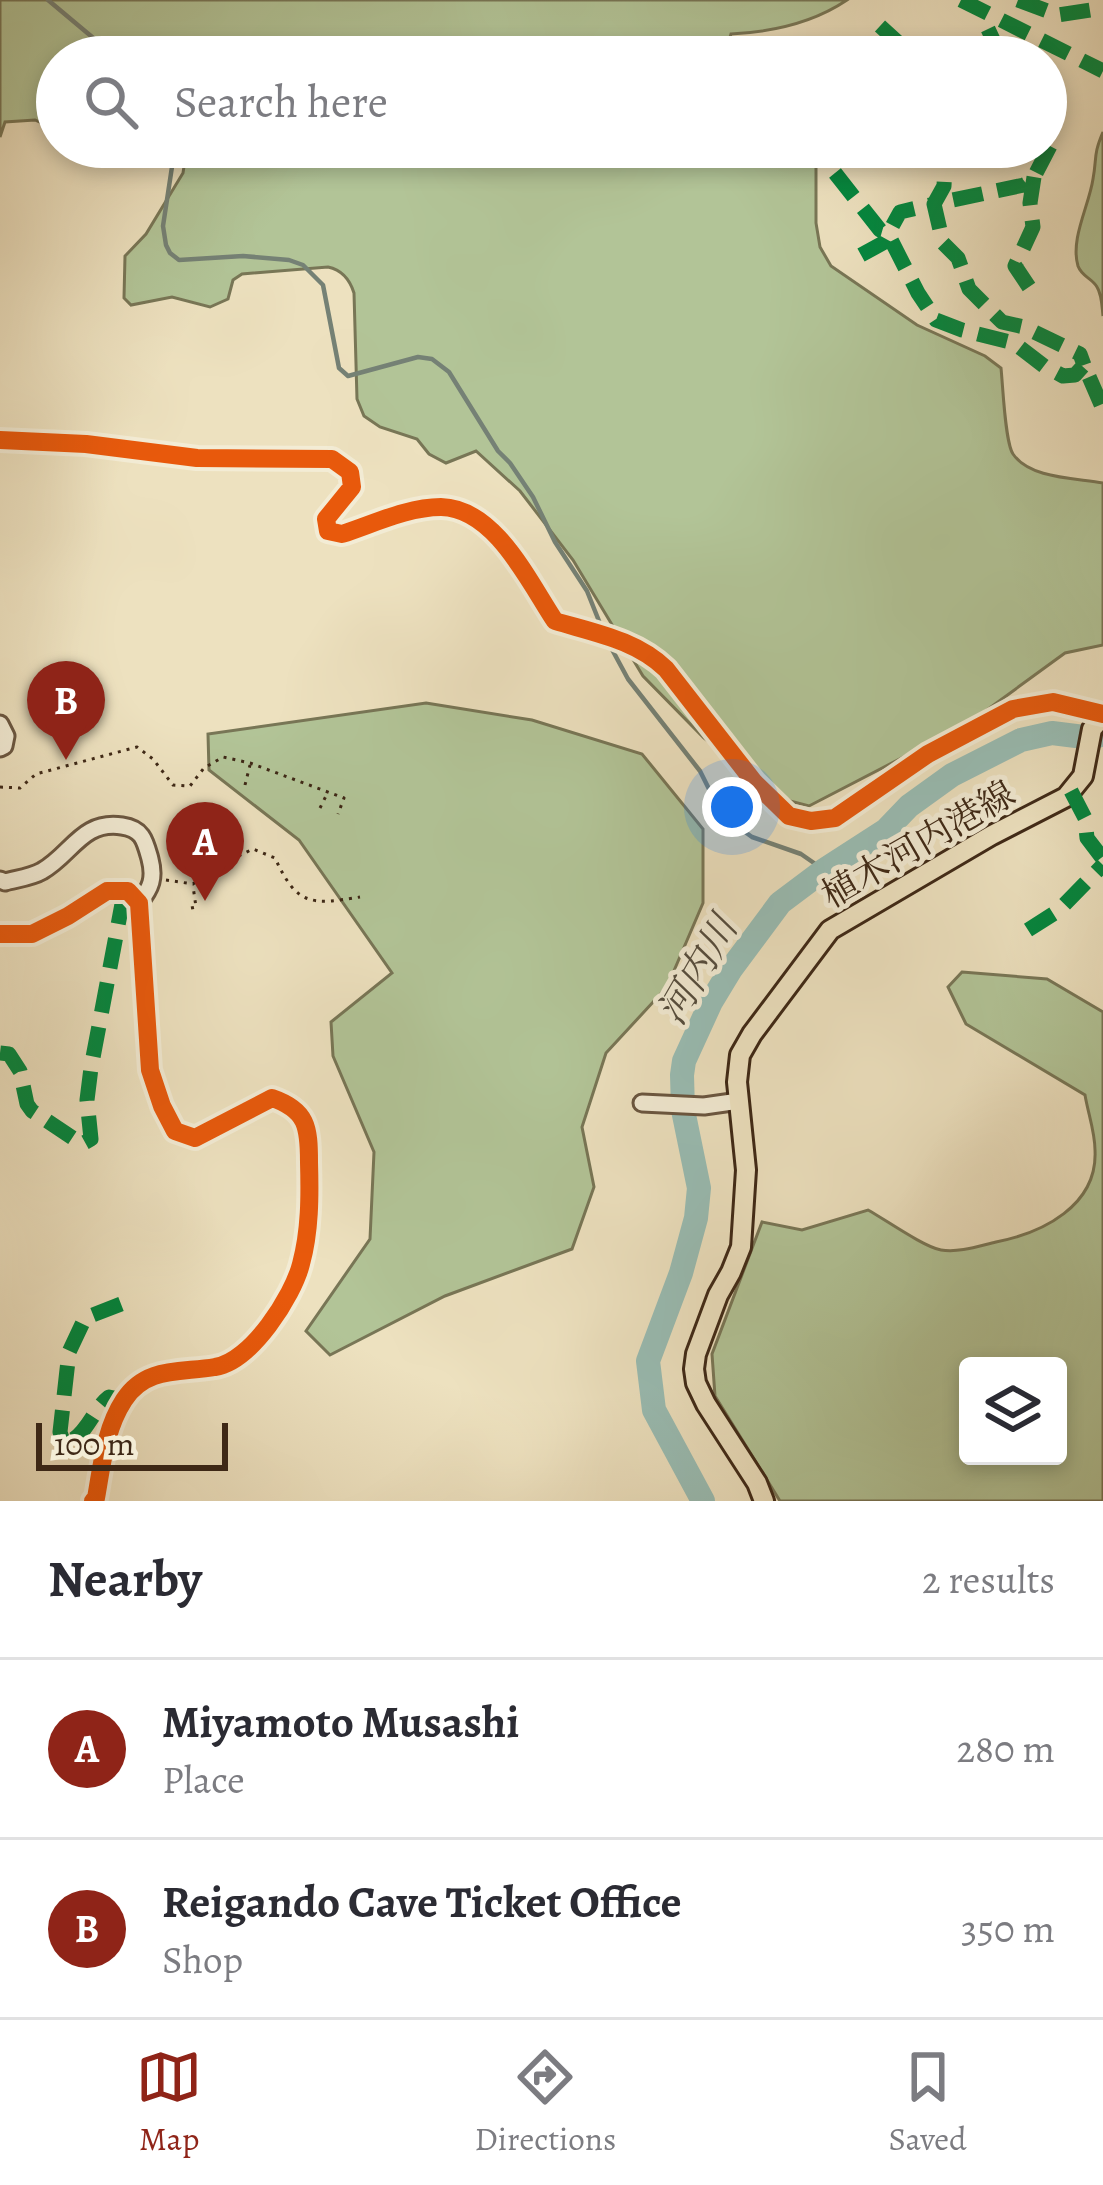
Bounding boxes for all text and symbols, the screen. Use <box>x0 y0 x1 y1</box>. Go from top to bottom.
search box <box>36 36 1067 168</box>
icon: search <box>78 69 144 135</box>
text: Search here <box>174 71 388 133</box>
pin: B <box>27 661 105 760</box>
street label: 植木河内港線 <box>812 769 1024 919</box>
your location <box>702 777 762 837</box>
pin: A <box>166 802 244 901</box>
water label: 河内川 <box>645 903 751 1034</box>
map controls <box>959 1357 1067 1465</box>
button: layers <box>959 1357 1067 1465</box>
scale bar <box>36 1417 228 1470</box>
text: 100 m <box>54 1421 134 1466</box>
text: Nearby <box>48 1544 202 1614</box>
text: 2 results <box>922 1553 1055 1606</box>
text: Miyamoto Musashi <box>162 1691 519 1753</box>
text: A <box>75 1722 99 1775</box>
text: 280 m <box>957 1722 1055 1775</box>
text: Place <box>162 1753 245 1806</box>
text: Reigando Cave Ticket Office <box>162 1871 682 1933</box>
text: B <box>75 1902 99 1955</box>
text: 350 m <box>961 1902 1055 1955</box>
text: Shop <box>162 1933 243 1986</box>
tab: Map <box>136 2044 202 2161</box>
tab: Directions <box>475 2044 616 2161</box>
tab: Saved <box>889 2044 967 2161</box>

